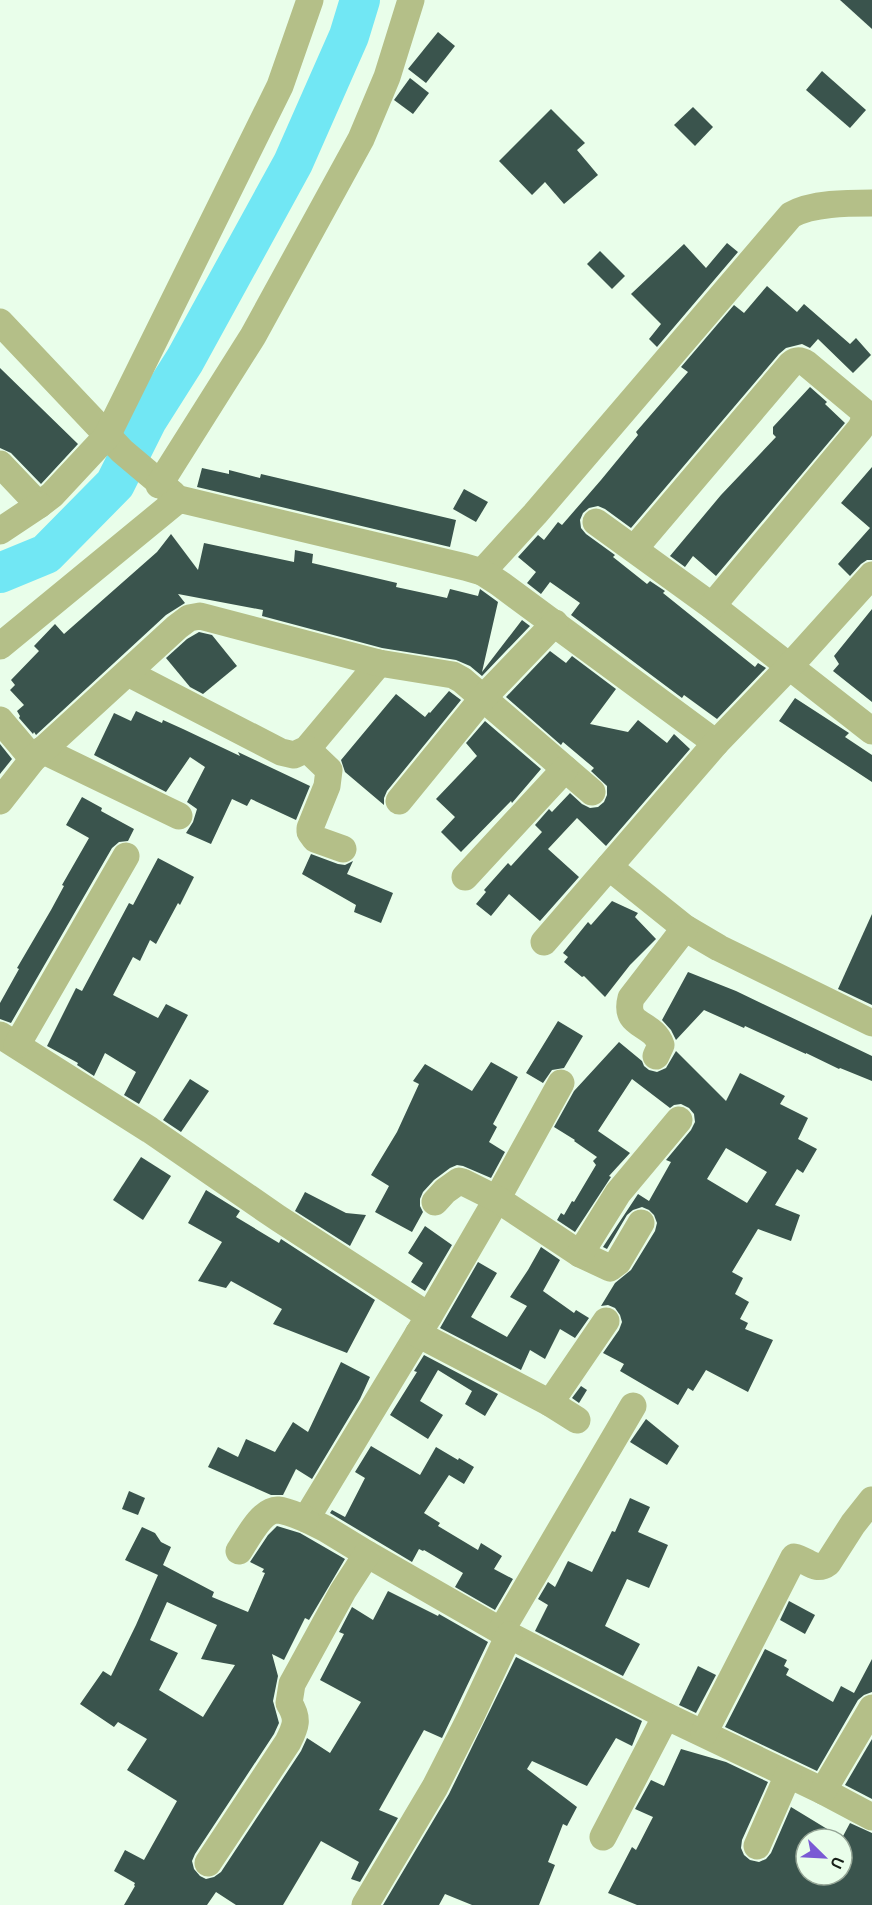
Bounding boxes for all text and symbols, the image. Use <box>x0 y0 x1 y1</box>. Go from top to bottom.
north arrow <box>794 1827 854 1887</box>
text: U <box>827 1854 848 1872</box>

